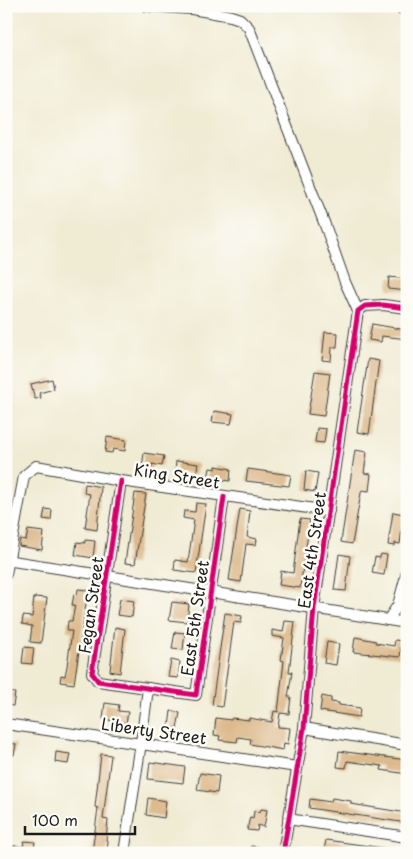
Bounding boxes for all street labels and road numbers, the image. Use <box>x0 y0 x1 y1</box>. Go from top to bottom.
street label: King Street <box>132 456 222 494</box>
street label: East 4th Street <box>291 490 331 610</box>
street label: Fegan Street <box>71 554 109 655</box>
street label: East 5th Street <box>174 558 214 677</box>
street label: Liberty Street <box>100 711 209 749</box>

